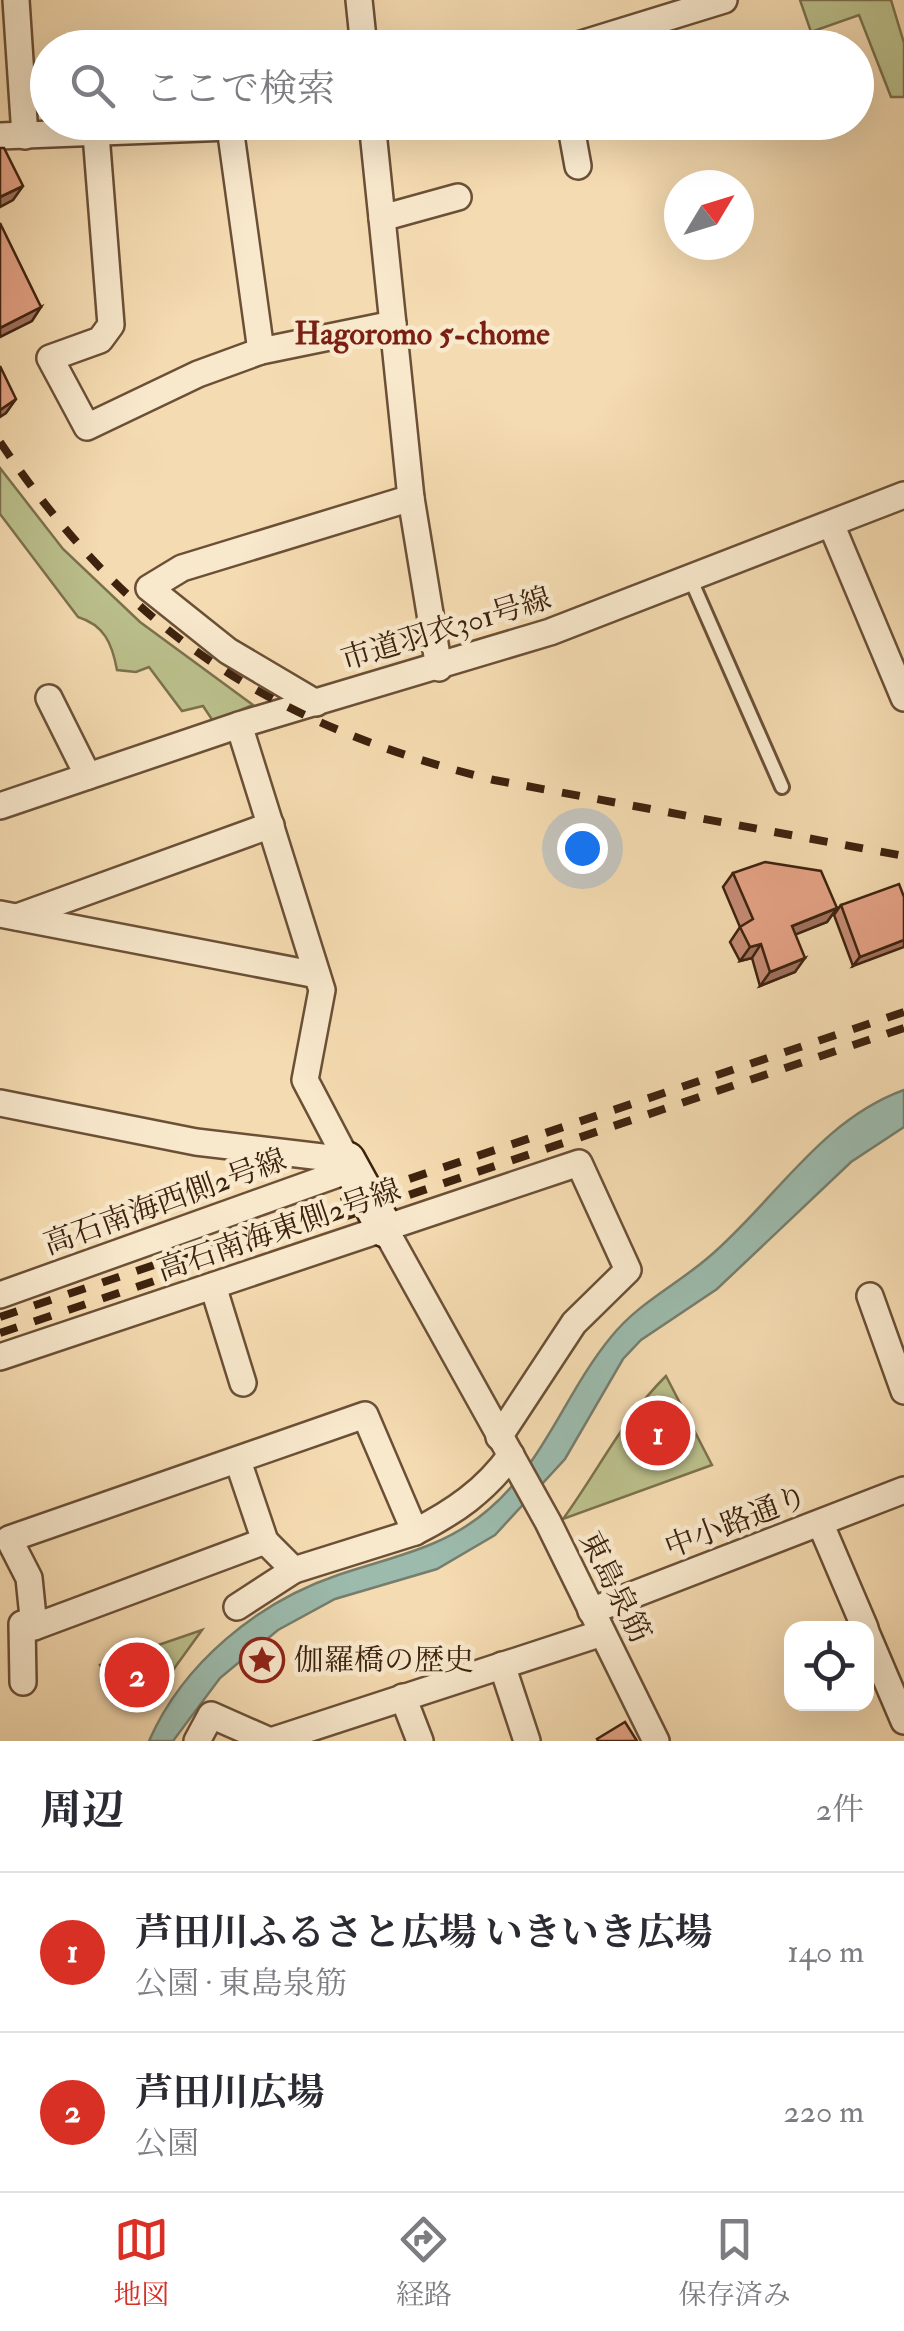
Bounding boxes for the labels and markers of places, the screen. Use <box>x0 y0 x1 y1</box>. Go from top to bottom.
pin: 1 <box>626 1396 690 1470</box>
place icon: 伽羅橋の歴史 <box>239 1637 285 1683</box>
pin: 2 <box>104 1638 170 1712</box>
place label: 伽羅橋の歴史 <box>294 1642 474 1679</box>

